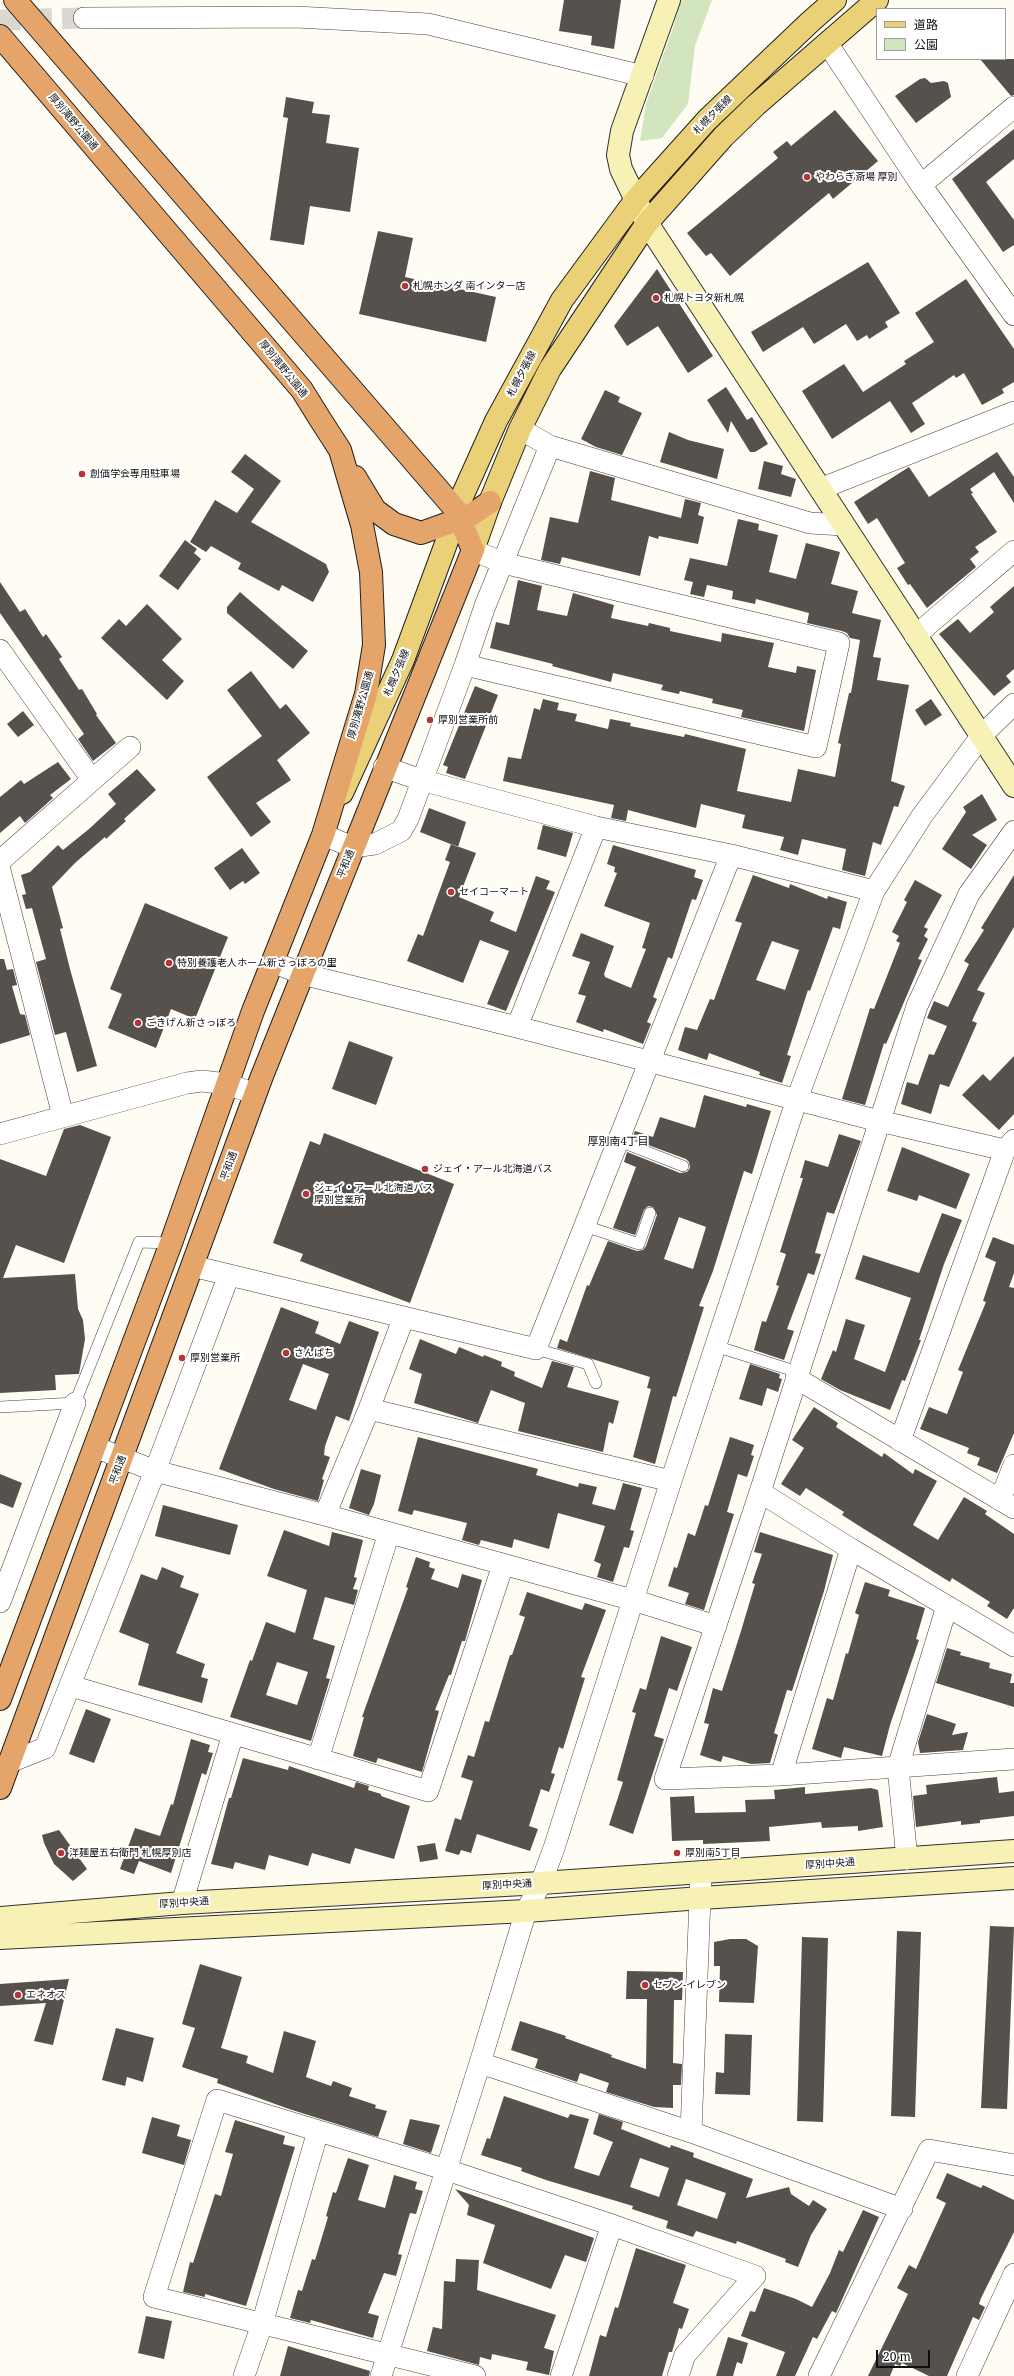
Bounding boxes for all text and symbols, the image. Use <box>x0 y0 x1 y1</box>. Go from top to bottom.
legend <box>876 8 1006 60</box>
text: 道路 <box>914 16 938 33</box>
text: 公園 <box>914 36 938 53</box>
street label: 厚別滝野公園通 <box>46 91 100 153</box>
street label: 札幌夕張線 <box>691 93 735 137</box>
place label: やわらぎ斎場 厚別 <box>815 171 898 183</box>
marker: やわらぎ斎場 厚別 <box>802 172 812 182</box>
place label: 札幌ホンダ 南インター店 <box>413 280 526 292</box>
marker: 札幌ホンダ 南インター店 <box>400 281 410 291</box>
place label: 札幌トヨタ新札幌 <box>664 292 744 304</box>
marker: 札幌トヨタ新札幌 <box>651 293 661 303</box>
street label: 厚別滝野公園通 <box>256 338 310 400</box>
street label: 札幌夕張線 <box>505 349 539 399</box>
place label: 創価学会専用駐車場 <box>90 468 180 480</box>
marker: 創価学会専用駐車場 <box>77 469 87 479</box>
street label: 札幌夕張線 <box>382 648 412 698</box>
street label: 厚別滝野公園通 <box>346 670 376 740</box>
place label: 厚別営業所前 <box>438 714 498 726</box>
marker: 厚別営業所前 <box>425 715 435 725</box>
street label: 平和通 <box>335 848 357 880</box>
place label: セイコーマート <box>459 886 529 898</box>
marker: セイコーマート <box>446 887 456 897</box>
place label: 特別養護老人ホーム新さっぽろの里 <box>177 957 337 969</box>
marker: 特別養護老人ホーム新さっぽろの里 <box>164 958 174 968</box>
place label: ごきげん新さっぽろ <box>146 1017 236 1029</box>
marker: ごきげん新さっぽろ <box>133 1018 143 1028</box>
district label: 厚別南4丁目 <box>587 1135 649 1149</box>
street label: 平和通 <box>218 1150 240 1182</box>
place label: ジェイ・アール北海道バス <box>433 1163 552 1175</box>
marker: ジェイ・アール北海道バス <box>420 1164 430 1174</box>
place label: ジェイ・アール北海道バス 厚別営業所 <box>314 1182 433 1206</box>
marker: ジェイ・アール北海道バス 厚別営業所 <box>301 1189 311 1199</box>
place label: さんぱち <box>294 1347 334 1359</box>
marker: さんぱち <box>281 1348 291 1358</box>
place label: 厚別営業所 <box>190 1352 240 1364</box>
marker: 厚別営業所 <box>177 1353 187 1363</box>
street label: 平和通 <box>107 1454 129 1486</box>
place label: 洋麺屋五右衛門 札幌厚別店 <box>69 1847 192 1859</box>
place label: 厚別南5丁目 <box>685 1847 741 1859</box>
marker: 洋麺屋五右衛門 札幌厚別店 <box>56 1848 66 1858</box>
marker: 厚別南5丁目 <box>672 1848 682 1858</box>
street label: 厚別中央通 <box>805 1856 855 1872</box>
street label: 厚別中央通 <box>482 1878 532 1892</box>
street label: 厚別中央通 <box>159 1895 209 1911</box>
place label: セブン-イレブン <box>653 1979 726 1991</box>
marker: セブン-イレブン <box>640 1980 650 1990</box>
place label: エネオス <box>26 1989 66 2001</box>
marker: エネオス <box>13 1990 23 2000</box>
scale bar <box>878 2342 932 2368</box>
text: 20 m <box>883 2348 911 2365</box>

